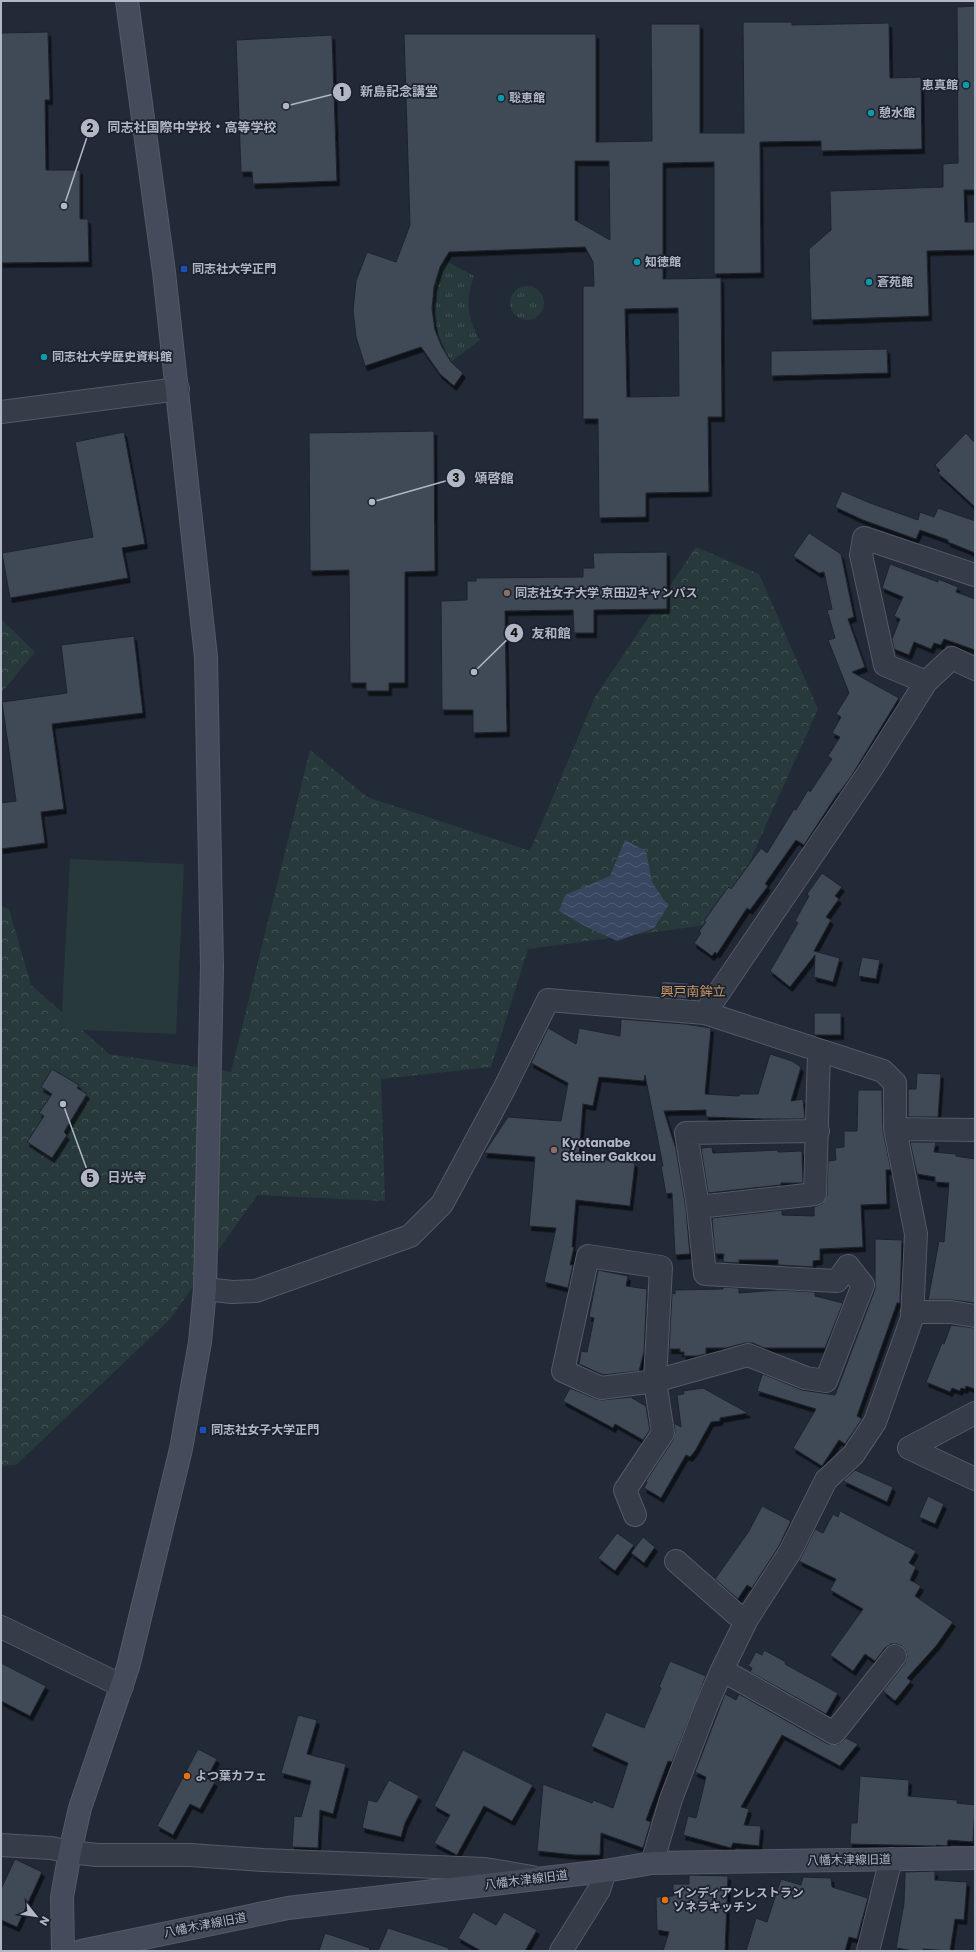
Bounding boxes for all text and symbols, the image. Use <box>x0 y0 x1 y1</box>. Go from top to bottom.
place label: 恵真館 <box>922 76 958 93</box>
callout: 新島記念講堂 <box>332 79 446 104</box>
marker: 恵真館 <box>961 80 971 90</box>
text: 新島記念講堂 <box>360 82 438 101</box>
text: 1 <box>340 83 344 100</box>
place label: 聡恵館 <box>509 89 545 106</box>
marker: 聡恵館 <box>496 93 506 103</box>
place label: 憩水館 <box>879 104 915 121</box>
marker: 憩水館 <box>866 108 876 118</box>
callout: 同志社国際中学校・高等学校 <box>80 115 285 140</box>
text: 同志社国際中学校・高等学校 <box>107 118 277 137</box>
text: 2 <box>87 119 94 136</box>
place label: 知徳館 <box>645 253 681 270</box>
marker: 知徳館 <box>632 257 642 267</box>
place label: 同志社大学正門 <box>192 260 276 277</box>
marker: 同志社大学正門 <box>179 264 189 274</box>
place label: 蒼苑館 <box>877 273 913 290</box>
marker: 蒼苑館 <box>864 277 874 287</box>
place label: 同志社大学歴史資料館 <box>52 348 172 365</box>
marker: 同志社大学歴史資料館 <box>39 352 49 362</box>
callout: 頌啓館 <box>446 466 521 491</box>
text: 3 <box>452 469 460 486</box>
text: 頌啓館 <box>474 469 514 488</box>
place label: 同志社女子大学 京田辺キャンパス <box>515 584 698 601</box>
marker: 同志社女子大学 京田辺キャンパス <box>502 588 512 598</box>
callout: 友和館 <box>504 620 579 645</box>
text: 4 <box>510 624 518 641</box>
text: 友和館 <box>531 624 571 643</box>
district label: 興戸南鉾立 <box>660 982 726 1001</box>
place label: Kyotanabe Steiner Gakkou <box>562 1134 656 1165</box>
marker: Kyotanabe Steiner Gakkou <box>549 1145 559 1155</box>
callout: 日光寺 <box>80 1165 155 1190</box>
text: 日光寺 <box>107 1168 147 1187</box>
text: 5 <box>86 1169 94 1186</box>
place label: 同志社女子大学正門 <box>211 1421 319 1438</box>
marker: 同志社女子大学正門 <box>198 1425 208 1435</box>
place label: よつ葉カフェ <box>195 1767 267 1784</box>
marker: よつ葉カフェ <box>182 1771 192 1781</box>
street label: 八幡木津線旧道 <box>807 1850 891 1869</box>
street label: 八幡木津線旧道 <box>483 1866 569 1893</box>
place label: インディアンレストラン ソネラキッチン <box>673 1884 804 1915</box>
marker: インディアンレストラン ソネラキッチン <box>660 1895 670 1905</box>
north arrow <box>16 1896 56 1936</box>
street label: 八幡木津線旧道 <box>162 1908 248 1941</box>
text: N <box>36 1913 54 1929</box>

